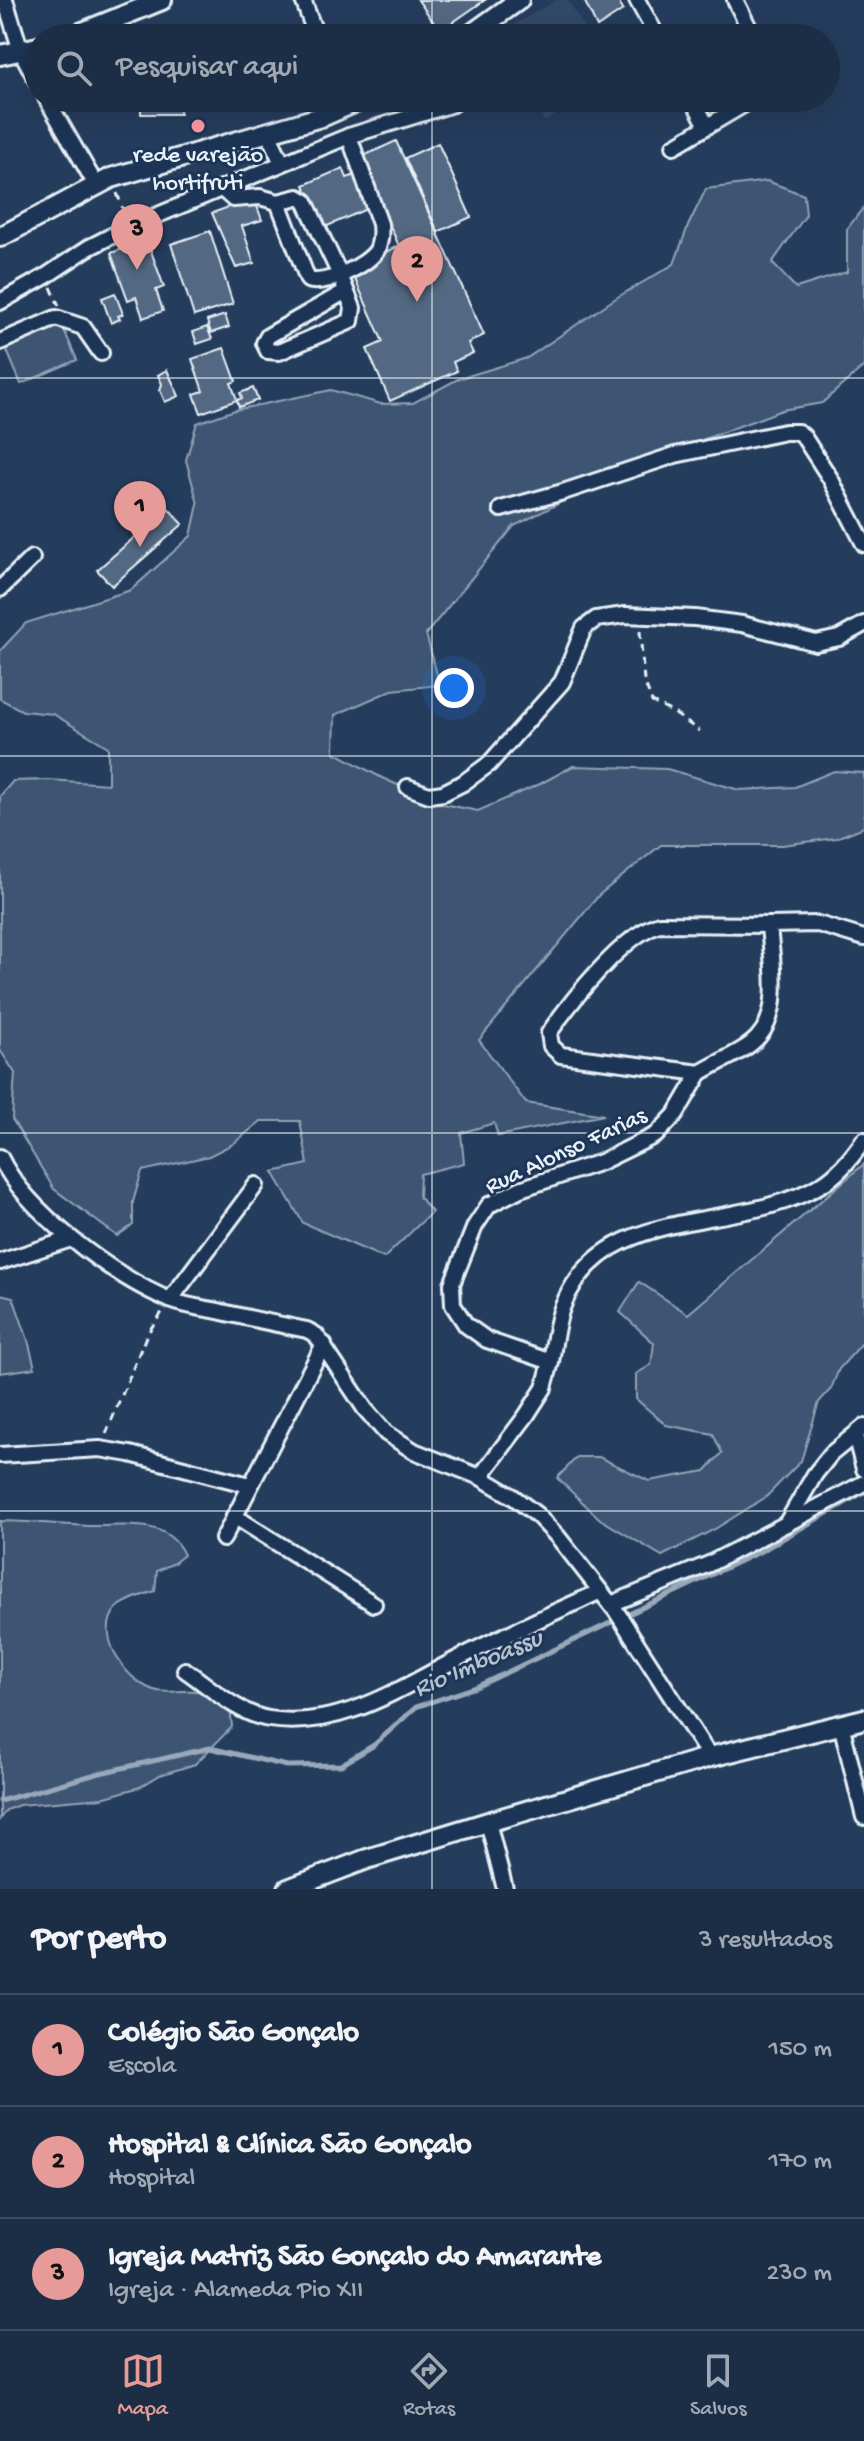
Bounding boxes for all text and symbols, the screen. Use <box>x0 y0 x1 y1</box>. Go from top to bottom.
search box <box>24 24 840 112</box>
icon: search <box>52 46 96 90</box>
text: Pesquisar aqui <box>116 51 298 86</box>
marker: rede varejão hortifruti <box>189 117 207 135</box>
place label: rede varejão hortifruti <box>133 142 263 199</box>
pin: 3 <box>111 204 163 270</box>
pin: 2 <box>391 236 443 302</box>
pin: 1 <box>114 481 166 547</box>
your location <box>434 668 474 708</box>
street label: Rua Alonso Farias <box>481 1102 653 1202</box>
water label: Rio Imboassu <box>410 1623 549 1706</box>
text: Por perto <box>32 1921 166 1961</box>
text: 3 resultados <box>699 1926 832 1957</box>
text: Colégio São Gonçalo <box>108 2017 359 2052</box>
text: 1 <box>53 2035 63 2066</box>
text: 150 m <box>768 2035 832 2066</box>
text: Escola <box>108 2052 176 2083</box>
text: Hospital & Clínica São Gonçalo <box>108 2129 472 2164</box>
text: 2 <box>52 2147 64 2178</box>
text: 170 m <box>769 2147 832 2178</box>
text: Hospital <box>108 2164 195 2195</box>
text: Igreja Matriz São Gonçalo do Amarante <box>108 2241 601 2276</box>
text: 3 <box>51 2259 65 2290</box>
text: 230 m <box>766 2259 832 2290</box>
text: Igreja · Alameda Pio XII <box>108 2276 363 2307</box>
tab: Mapa <box>117 2349 168 2423</box>
tab: Rotas <box>403 2349 455 2423</box>
tab: Salvos <box>690 2349 747 2423</box>

